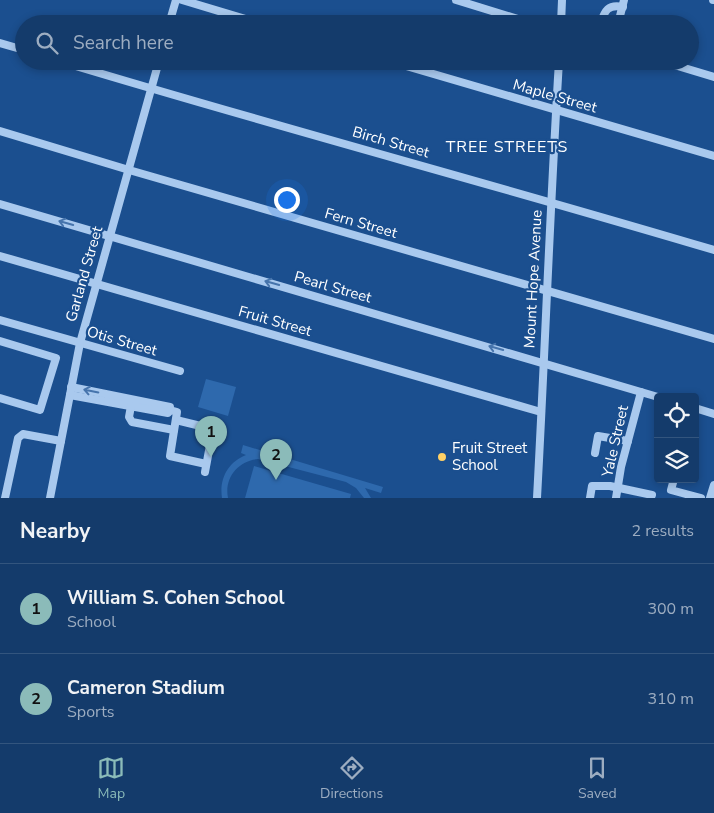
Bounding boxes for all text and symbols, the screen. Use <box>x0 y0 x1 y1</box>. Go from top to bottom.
search box <box>15 15 699 70</box>
icon: search <box>33 29 61 57</box>
text: Search here <box>73 30 174 56</box>
street label: Maple Street <box>511 74 600 118</box>
street label: Birch Street <box>350 121 433 163</box>
district label: TREE STREETS <box>446 136 568 158</box>
your location <box>274 187 300 213</box>
street label: Fern Street <box>322 203 400 243</box>
street label: Mount Hope Avenue <box>519 209 547 349</box>
one-way arrow <box>58 218 74 228</box>
street label: Garland Street <box>61 223 107 324</box>
street label: Pearl Street <box>292 266 375 308</box>
one-way arrow <box>265 278 281 288</box>
street label: Fruit Street <box>236 301 315 341</box>
street label: Otis Street <box>85 321 160 361</box>
one-way arrow <box>488 343 504 353</box>
one-way arrow <box>83 386 99 395</box>
map controls <box>654 393 699 483</box>
button: locate <box>654 393 699 438</box>
street label: Yale Street <box>597 403 633 480</box>
pin: 1 <box>195 416 227 457</box>
place label: Fruit Street School <box>452 438 528 475</box>
button: layers <box>654 438 699 483</box>
pin: 2 <box>260 439 292 480</box>
marker: Fruit Street School <box>436 451 448 463</box>
text: Nearby <box>20 517 90 545</box>
text: 2 results <box>632 520 694 542</box>
text: William S. Cohen School <box>67 585 285 611</box>
text: 1 <box>31 598 41 620</box>
text: 300 m <box>647 598 694 620</box>
text: School <box>67 611 116 633</box>
text: Cameron Stadium <box>67 675 225 701</box>
text: 2 <box>31 688 41 710</box>
text: 310 m <box>647 688 694 710</box>
text: Sports <box>67 701 115 723</box>
tab: Map <box>97 754 125 803</box>
tab: Directions <box>320 754 383 803</box>
tab: Saved <box>578 754 617 803</box>

